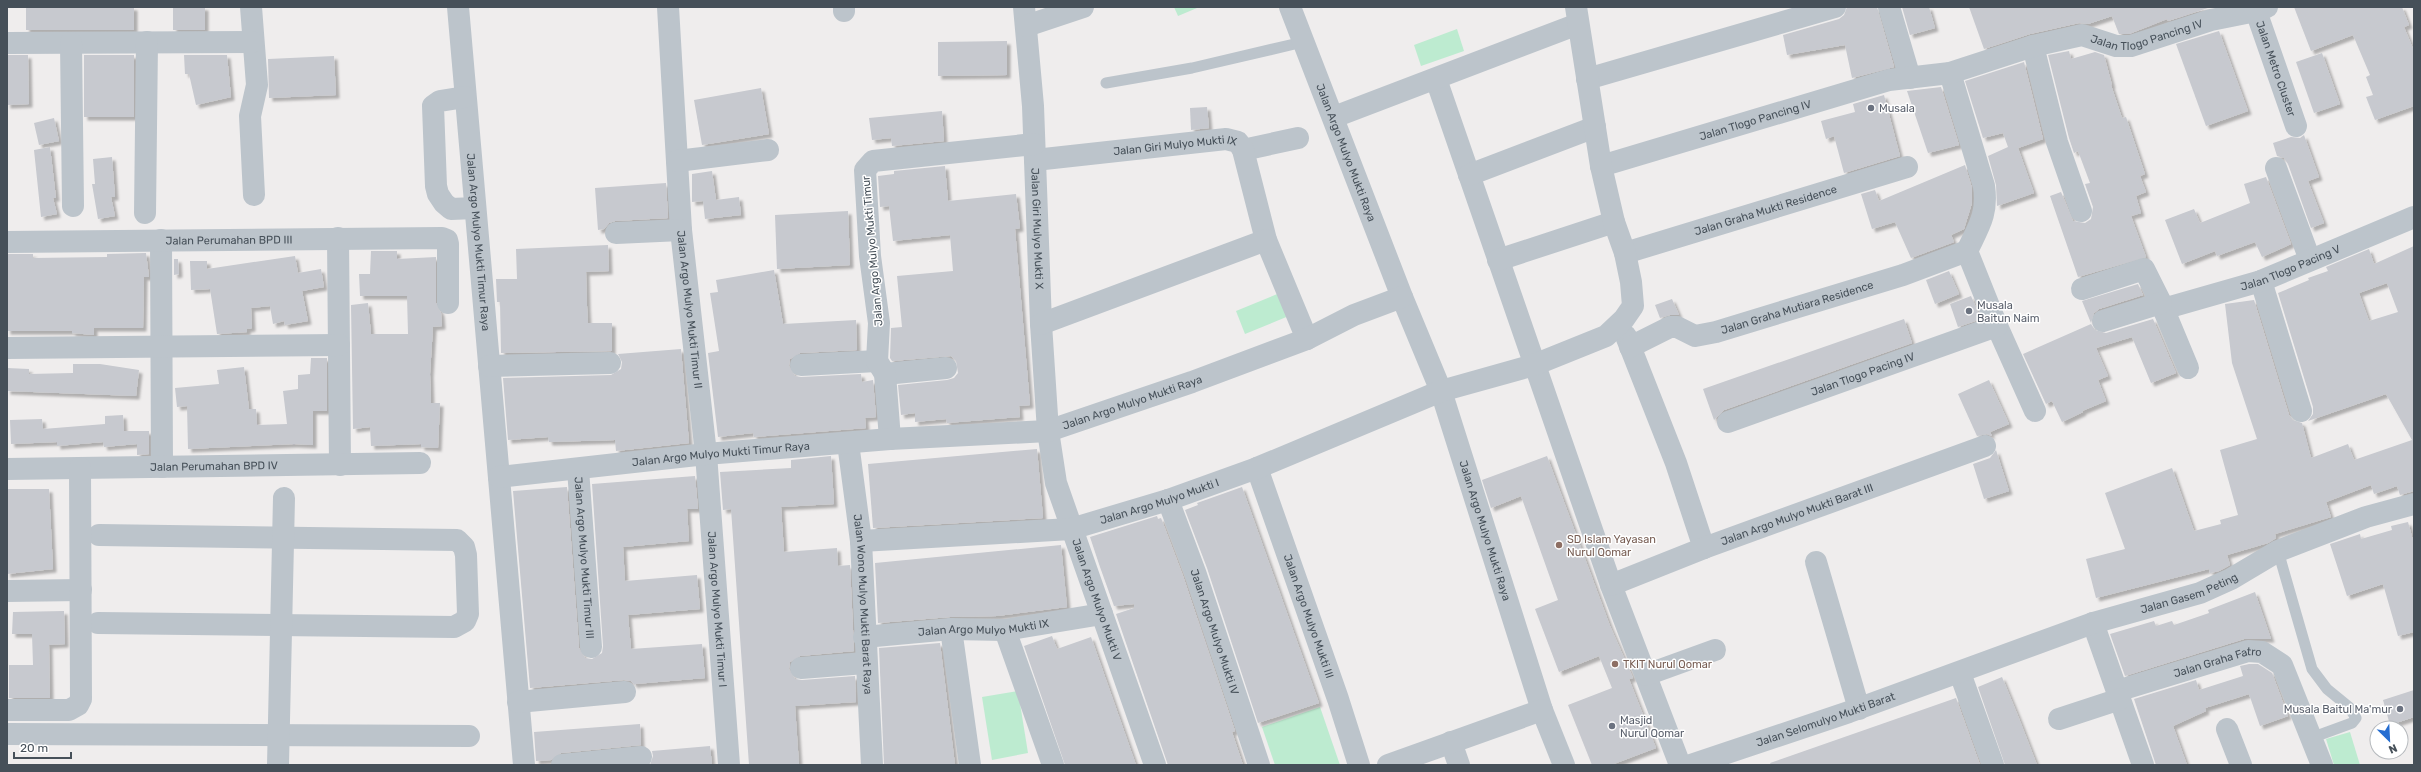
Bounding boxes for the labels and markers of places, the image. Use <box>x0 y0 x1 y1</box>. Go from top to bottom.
place label: Musala <box>1879 102 1915 115</box>
marker: Musala <box>1866 103 1876 113</box>
place label: Musala Baitun Naim <box>1977 299 2040 325</box>
marker: Musala Baitun Naim <box>1964 306 1974 316</box>
place label: SD Islam Yayasan Nurul Qomar <box>1567 533 1656 559</box>
marker: SD Islam Yayasan Nurul Qomar <box>1554 540 1564 550</box>
place label: TKIT Nurul Qomar <box>1623 658 1713 671</box>
marker: TKIT Nurul Qomar <box>1610 659 1620 669</box>
place label: Musala Baitul Ma'mur <box>2284 703 2393 716</box>
marker: Musala Baitul Ma'mur <box>2395 704 2405 714</box>
place label: Masjid Nurul Qomar <box>1620 714 1685 740</box>
marker: Masjid Nurul Qomar <box>1607 721 1617 731</box>

